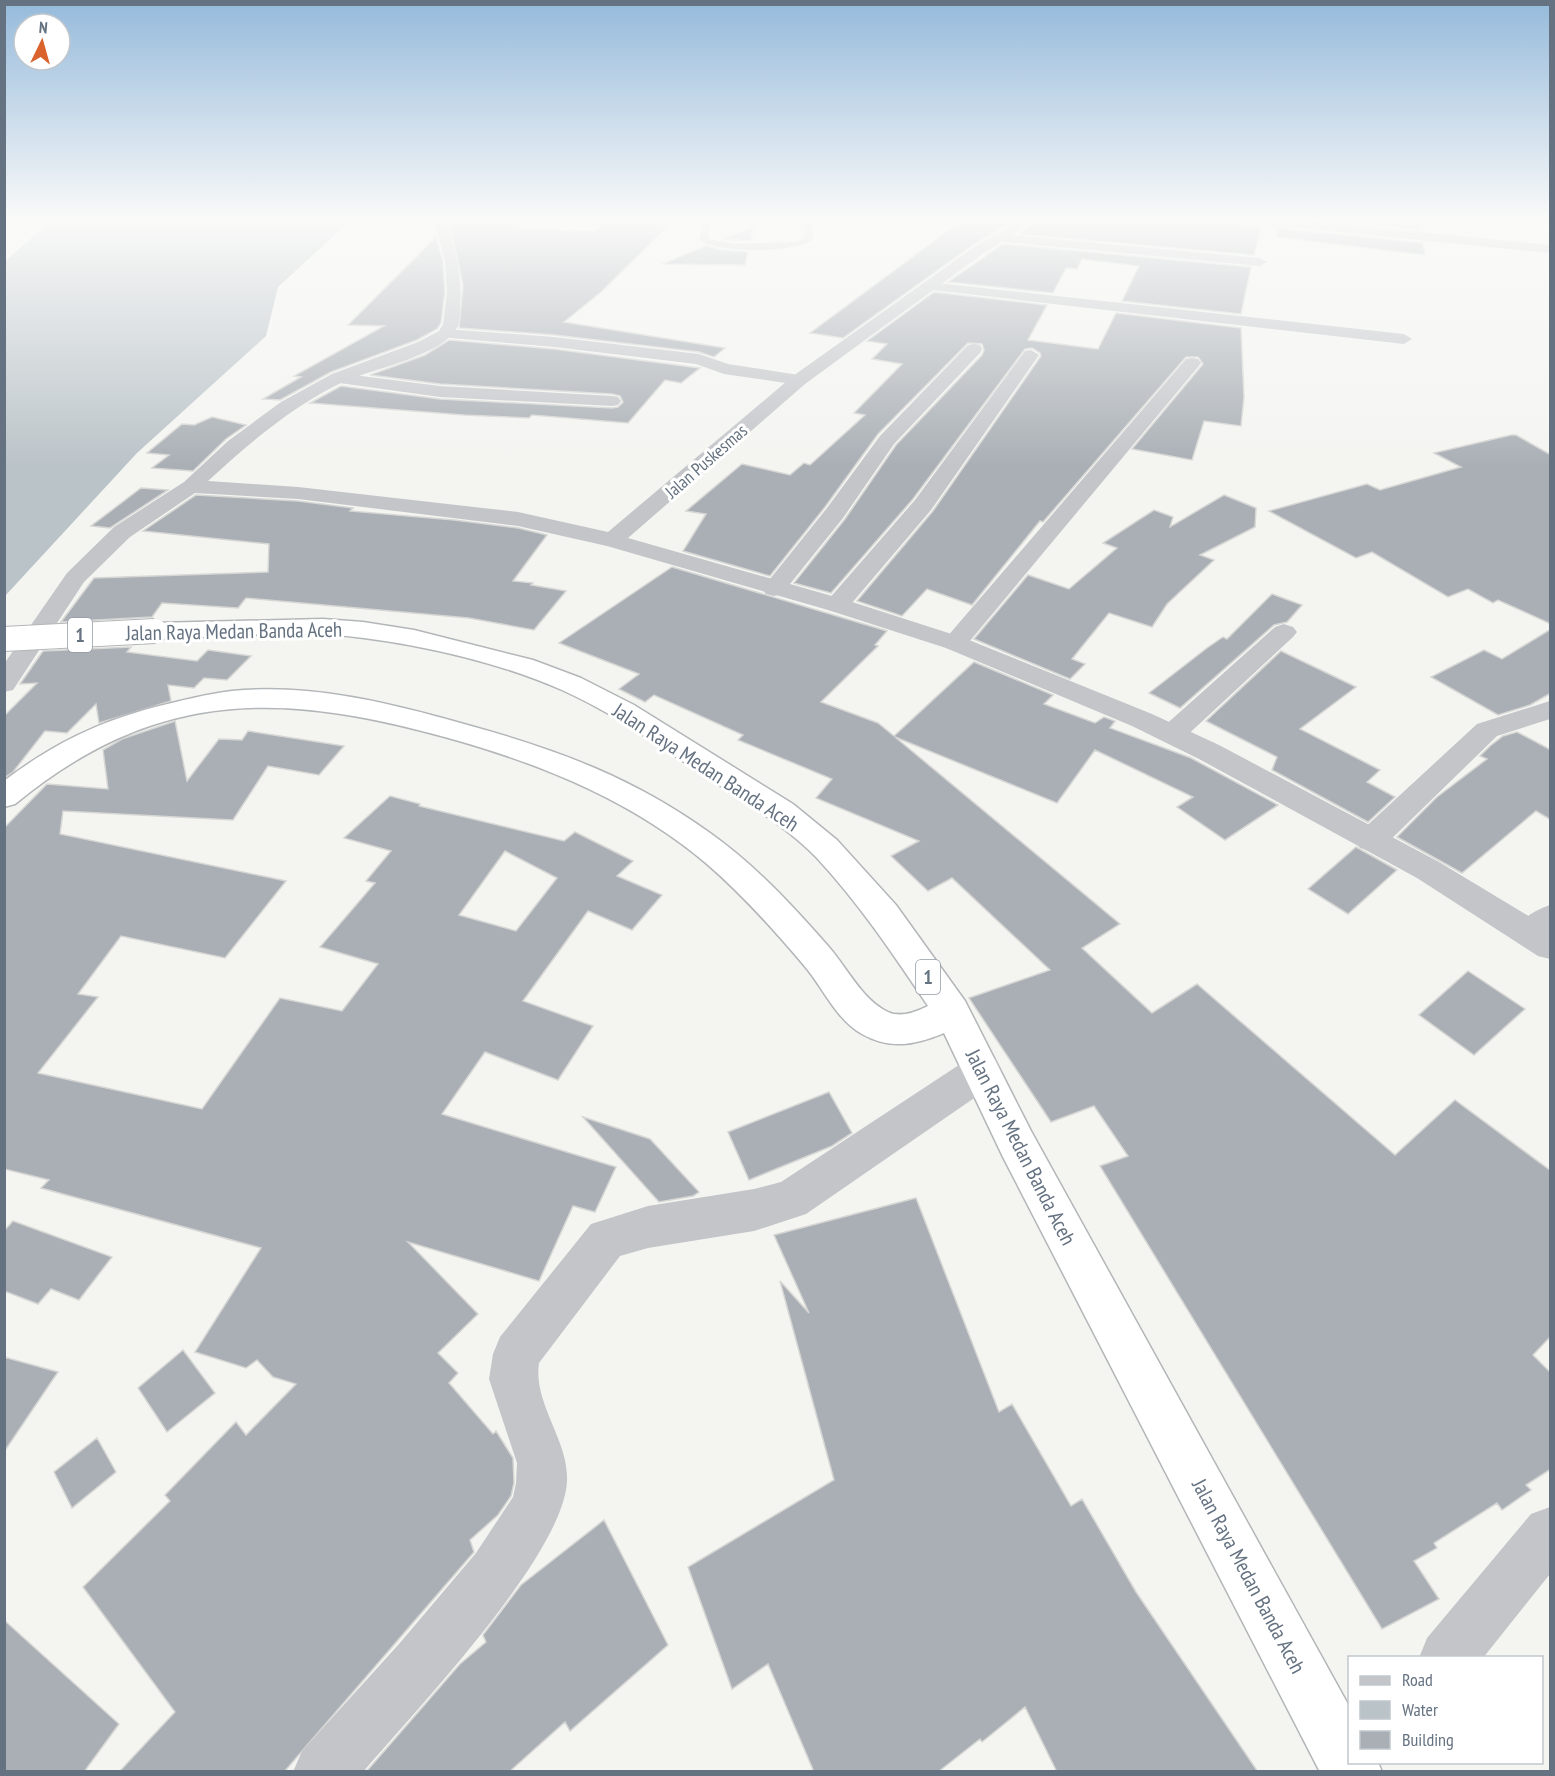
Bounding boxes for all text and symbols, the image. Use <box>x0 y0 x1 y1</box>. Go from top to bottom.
north arrow <box>12 12 72 72</box>
text: N <box>38 17 48 37</box>
street label: Jalan Puskesmas <box>659 419 752 504</box>
street label: Jalan Raya Medan Banda Aceh <box>125 616 342 646</box>
road number: 1 <box>68 618 92 652</box>
street label: Jalan Raya Medan Banda Aceh <box>607 696 804 837</box>
road number: 1 <box>916 960 940 994</box>
street label: Jalan Raya Medan Banda Aceh <box>959 1044 1082 1250</box>
street label: Jalan Raya Medan Banda Aceh <box>1186 1473 1312 1678</box>
legend <box>1348 1656 1543 1764</box>
text: Road <box>1402 1668 1433 1691</box>
text: Water <box>1402 1698 1438 1721</box>
text: Building <box>1402 1728 1454 1751</box>

